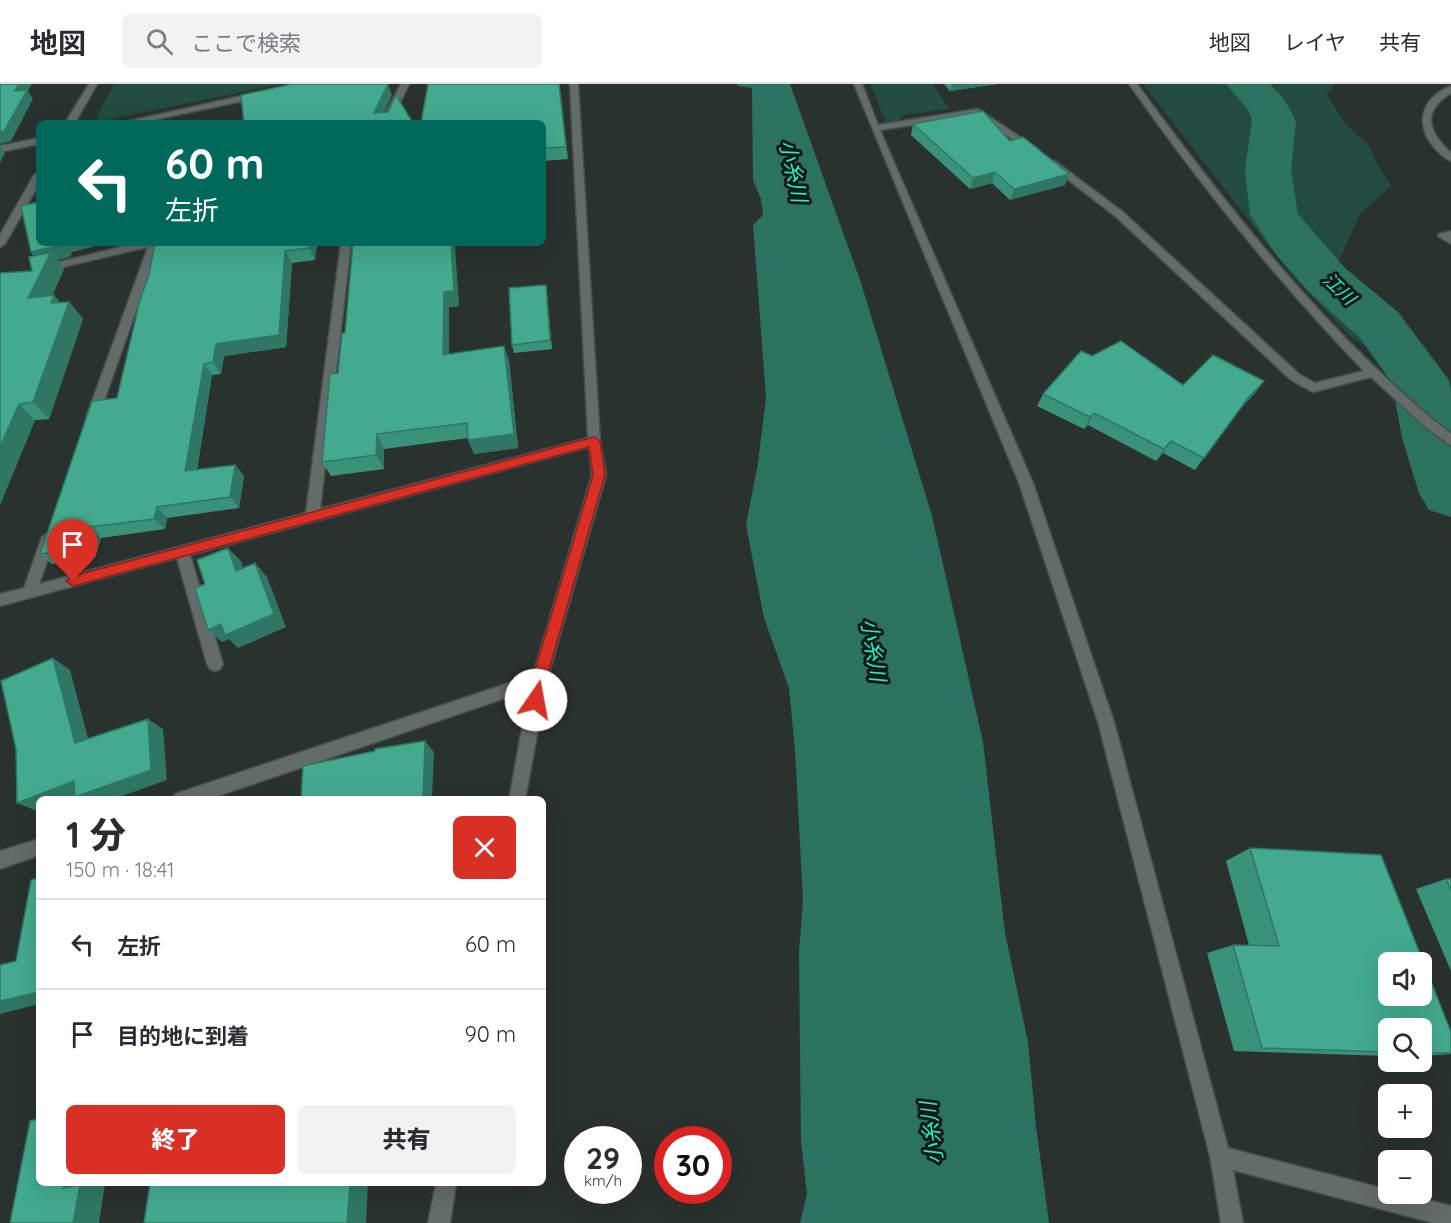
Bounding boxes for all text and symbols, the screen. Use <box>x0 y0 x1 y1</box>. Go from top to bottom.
search box <box>122 14 542 68</box>
text: 地図 <box>30 25 86 60</box>
icon: search <box>143 25 176 58</box>
text: ここで検索 <box>191 29 301 57</box>
text: 地図 <box>1209 29 1251 55</box>
text: レイヤ <box>1284 29 1346 55</box>
text: 共有 <box>1379 29 1421 55</box>
text: 60 m <box>165 137 265 190</box>
water label: 小糸川 <box>775 137 814 206</box>
icon: left <box>66 144 144 222</box>
text: 左折 <box>165 193 219 227</box>
water label: 江川 <box>1318 268 1362 311</box>
pin <box>47 519 98 581</box>
icon: arrive <box>56 528 89 561</box>
water label: 小糸川 <box>856 617 892 685</box>
position arrow <box>504 668 568 732</box>
text: 1 分 <box>66 812 126 857</box>
button: close <box>453 816 516 879</box>
text: 150 m · 18:41 <box>66 857 174 882</box>
icon: left <box>66 928 99 961</box>
text: 60 m <box>465 930 516 958</box>
text: 左折 <box>117 932 161 960</box>
map controls <box>1378 952 1432 1204</box>
button: sound <box>1378 952 1432 1006</box>
icon: arrive <box>66 1018 99 1051</box>
button: search <box>1378 1018 1432 1072</box>
text: 90 m <box>465 1020 516 1048</box>
text: 目的地に到着 <box>117 1022 249 1050</box>
button: + <box>1378 1084 1432 1138</box>
water label: 小糸川 <box>914 1098 948 1166</box>
button: 終了 <box>66 1105 285 1174</box>
button: 共有 <box>297 1105 516 1174</box>
speed limit sign: 30 <box>654 1126 732 1204</box>
text: 29 <box>586 1139 620 1177</box>
button: − <box>1378 1150 1432 1204</box>
text: km/h <box>584 1171 622 1190</box>

